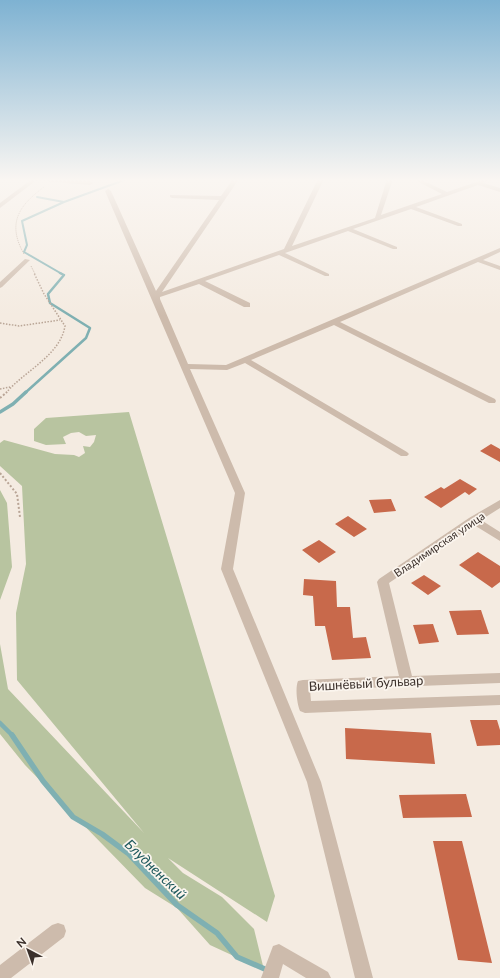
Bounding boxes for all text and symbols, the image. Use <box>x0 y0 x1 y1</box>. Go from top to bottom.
street label: Владимирская улица <box>391 509 487 579</box>
street label: Вишнёвый бульвар <box>308 672 424 694</box>
water label: Блудненский <box>122 836 190 902</box>
north arrow <box>8 930 48 970</box>
text: N <box>14 934 29 950</box>

